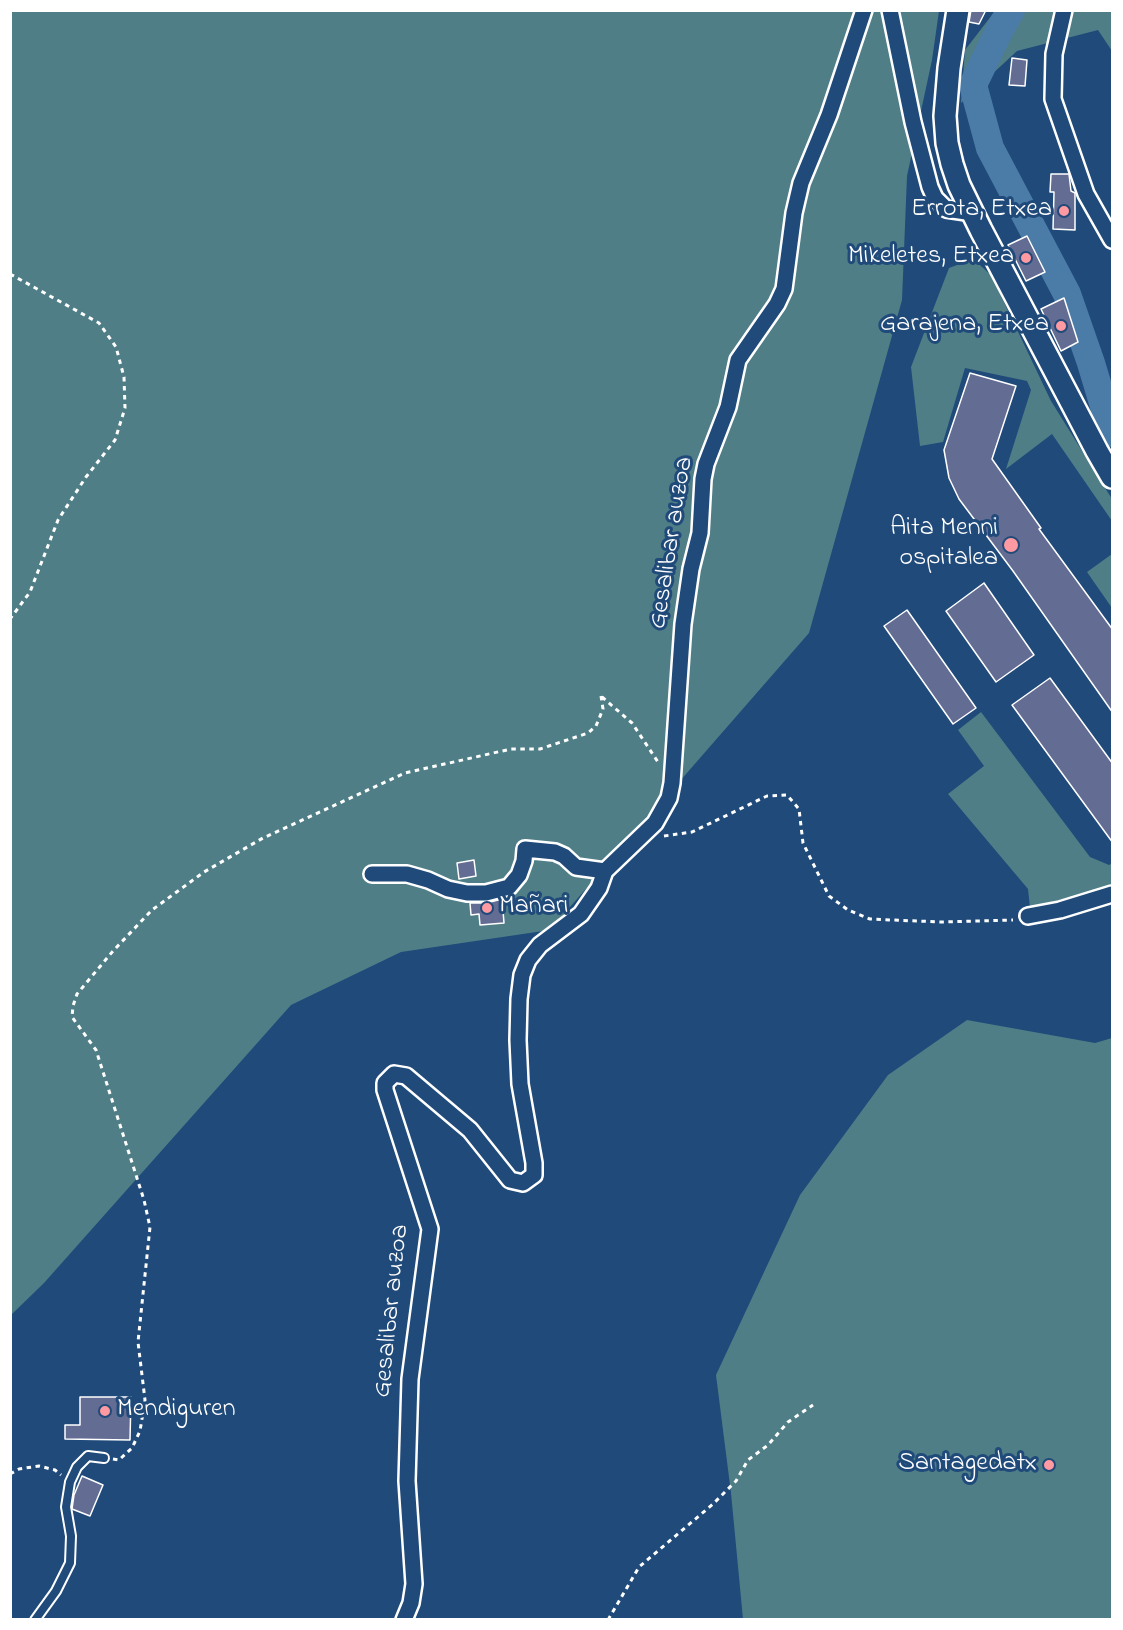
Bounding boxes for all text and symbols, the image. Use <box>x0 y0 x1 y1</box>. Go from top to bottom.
place label: Errota, Etxea <box>911 195 1052 227</box>
marker: Errota, Etxea <box>1057 204 1071 218</box>
place label: Mikeletes, Etxea <box>848 242 1014 274</box>
marker: Mikeletes, Etxea <box>1019 251 1033 265</box>
place label: Garajena, Etxea <box>880 310 1049 342</box>
marker: Garajena, Etxea <box>1054 319 1068 333</box>
street label: Gesalibar auzoa <box>644 455 702 631</box>
place label: Aita Menni ospitalea <box>890 514 998 576</box>
marker: Aita Menni ospitalea <box>1002 536 1020 554</box>
place label: Mañari <box>499 892 568 924</box>
marker: Mañari <box>480 901 494 915</box>
street label: Gesalibar auzoa <box>368 1223 418 1399</box>
place label: Mendiguren <box>117 1395 236 1427</box>
marker: Mendiguren <box>98 1404 112 1418</box>
place label: Santagedatx <box>898 1449 1037 1481</box>
marker: Santagedatx <box>1042 1458 1056 1472</box>

